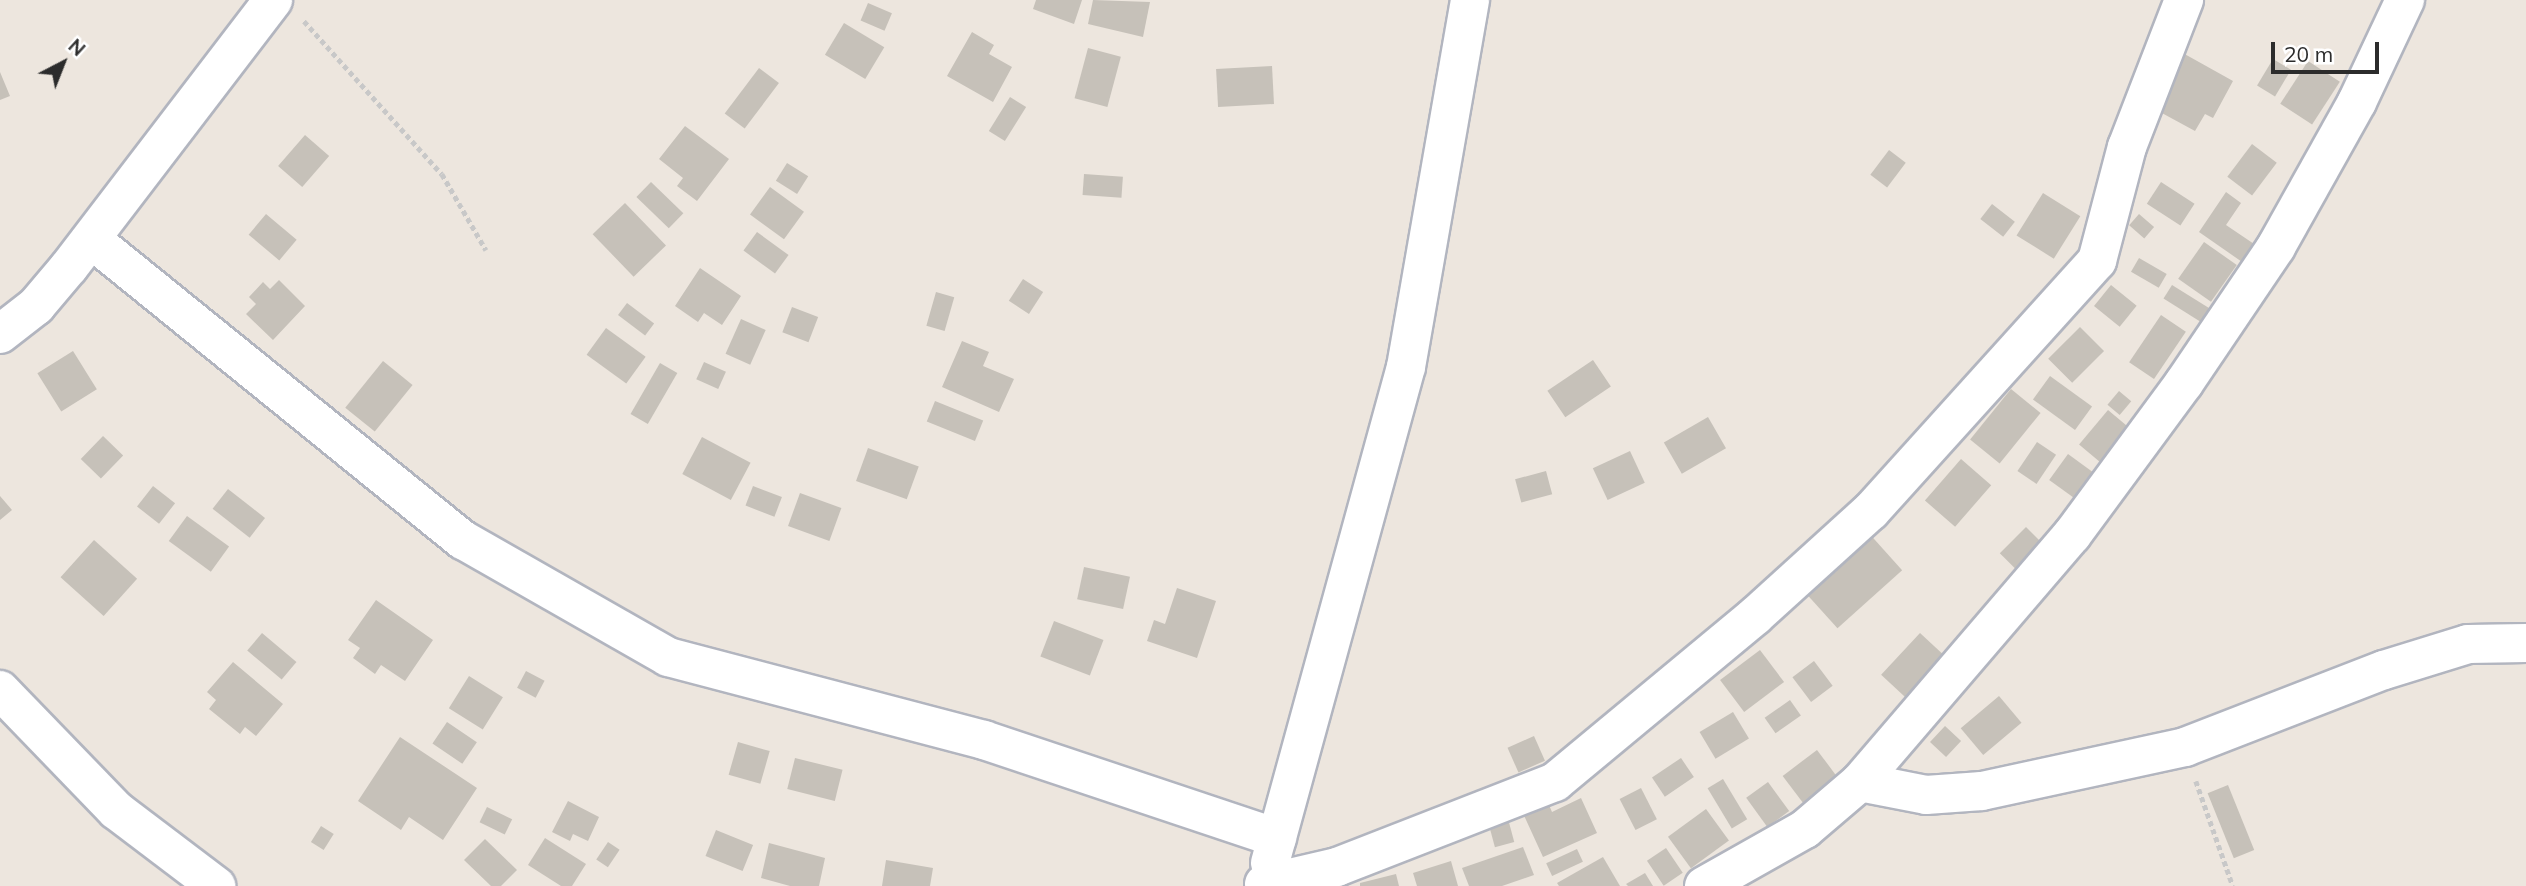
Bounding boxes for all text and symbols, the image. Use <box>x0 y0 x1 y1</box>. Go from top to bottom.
north arrow <box>28 28 98 98</box>
scale bar <box>2274 28 2382 72</box>
text: N <box>64 34 90 61</box>
text: 20 m <box>2284 41 2333 67</box>

